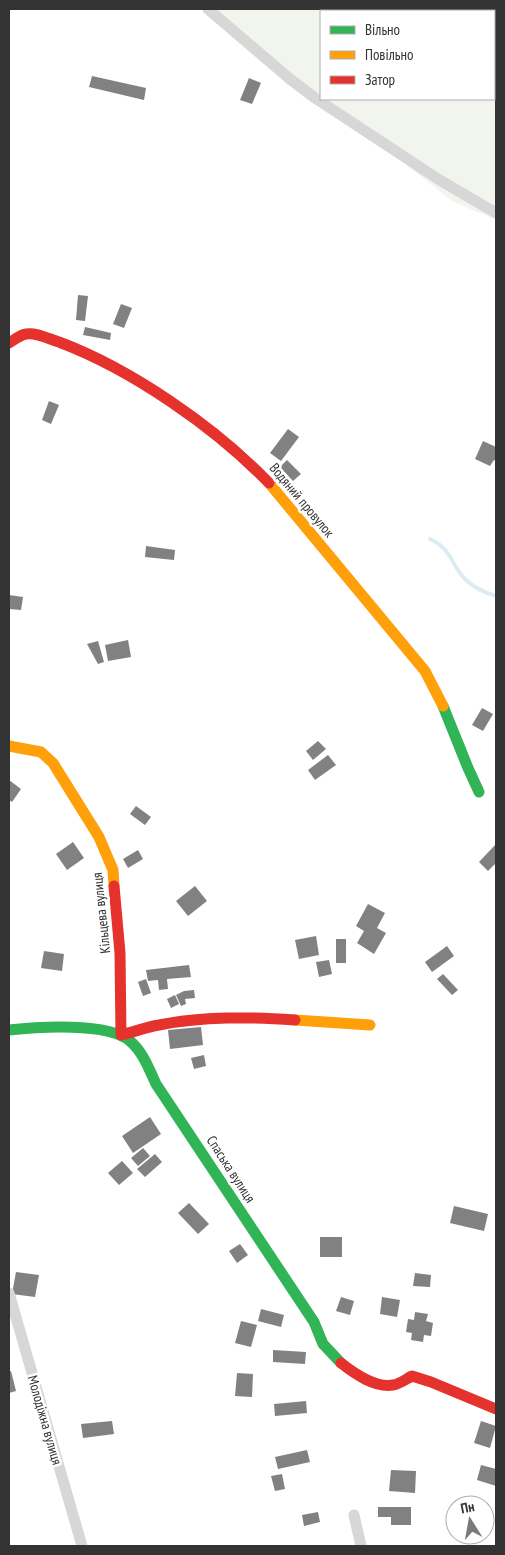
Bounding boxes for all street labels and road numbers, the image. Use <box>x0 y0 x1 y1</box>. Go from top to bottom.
street label: Водяний провулок <box>266 459 339 541</box>
street label: Кільцева вулиця <box>88 872 114 954</box>
street label: Спаська вулиця <box>203 1132 259 1206</box>
street label: Молодіжна вулиця <box>24 1373 66 1467</box>

